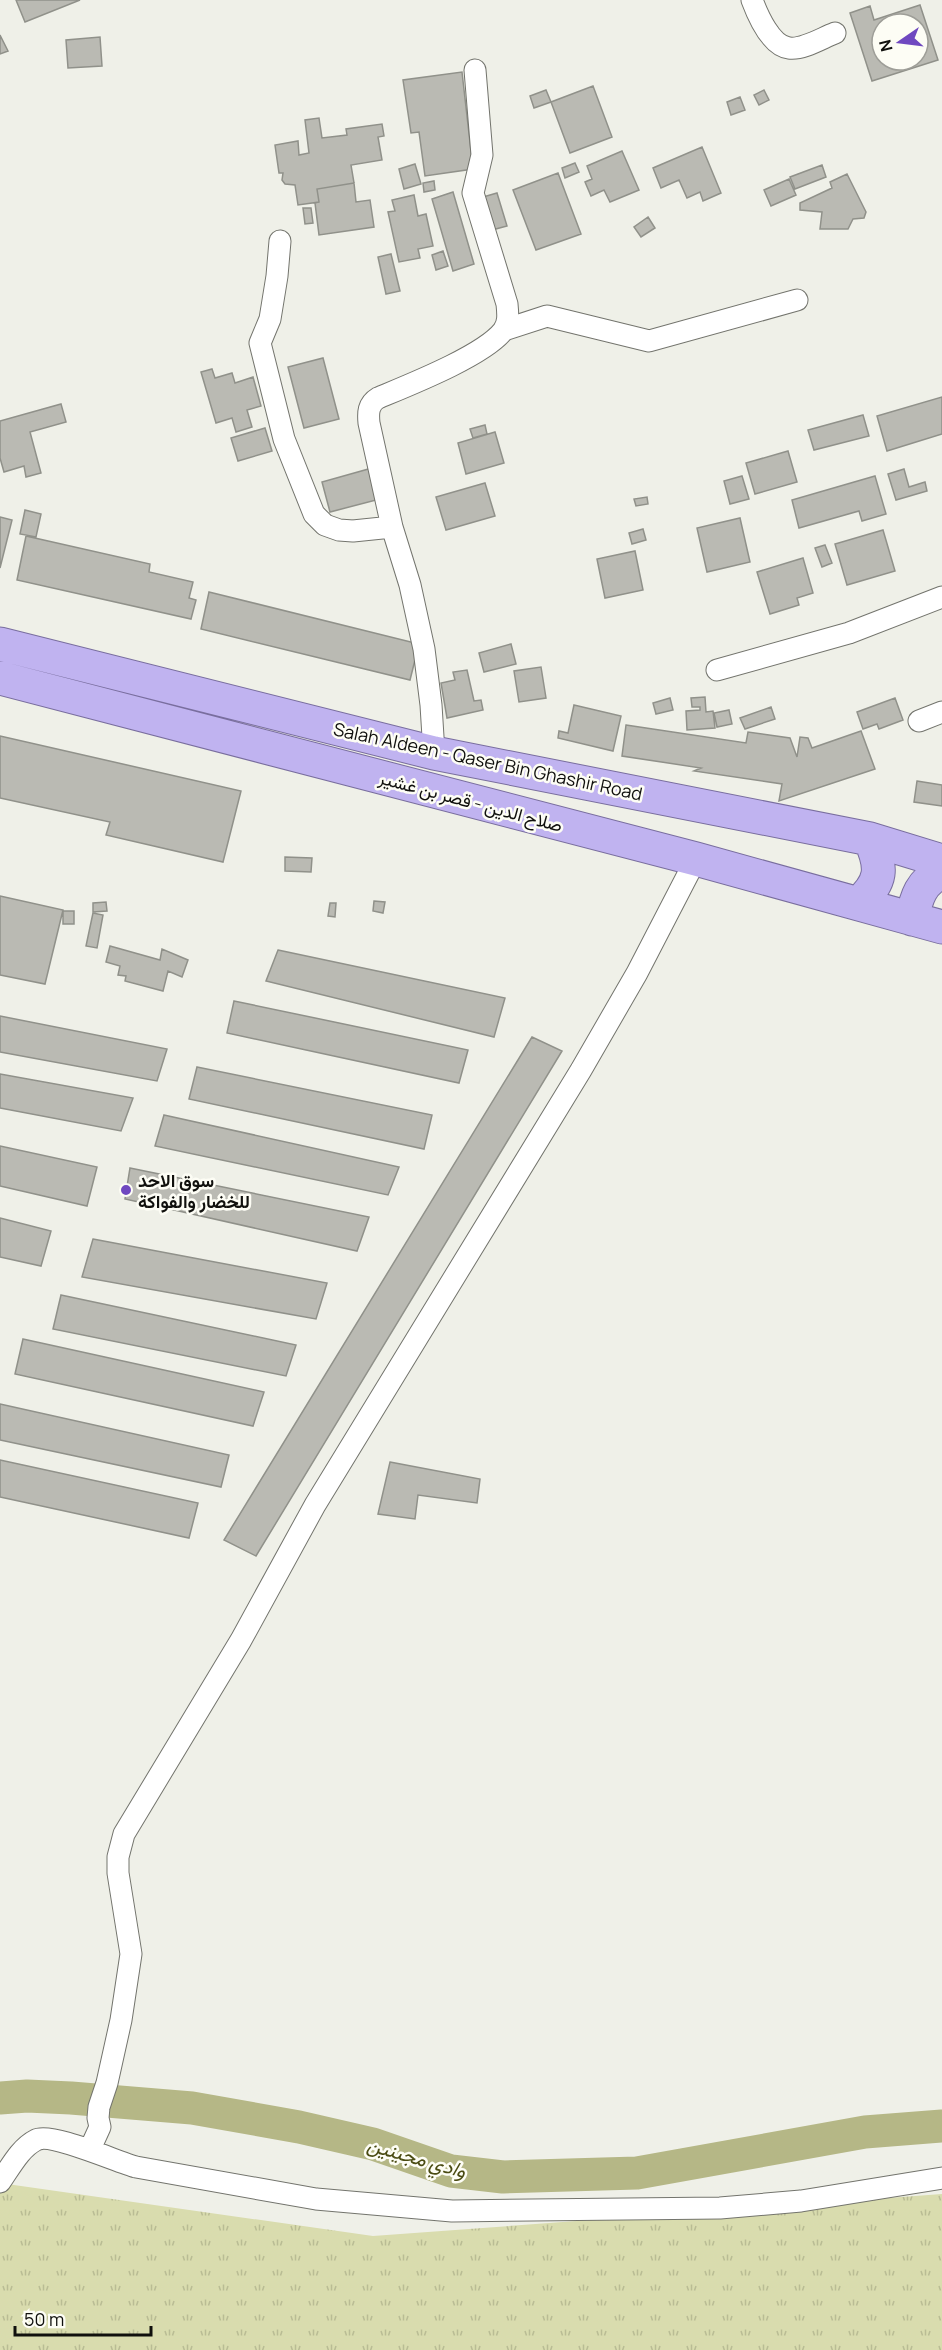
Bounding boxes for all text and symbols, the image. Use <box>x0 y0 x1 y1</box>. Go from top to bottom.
north arrow <box>870 12 930 72</box>
text: N <box>873 37 898 54</box>
street label: Salah Aldeen - Qaser Bin Ghashir Road <box>331 716 645 806</box>
street label: صلاح الدين - قصر بن غشير <box>375 765 566 838</box>
place label: سوق الاحد للخضار والفواكة <box>138 1168 250 1213</box>
marker: سوق الاحد للخضار والفواكة <box>119 1183 133 1197</box>
water label: وادي مجينين <box>363 2130 470 2187</box>
scale bar <box>15 2299 152 2337</box>
text: 50 m <box>24 2307 64 2331</box>

